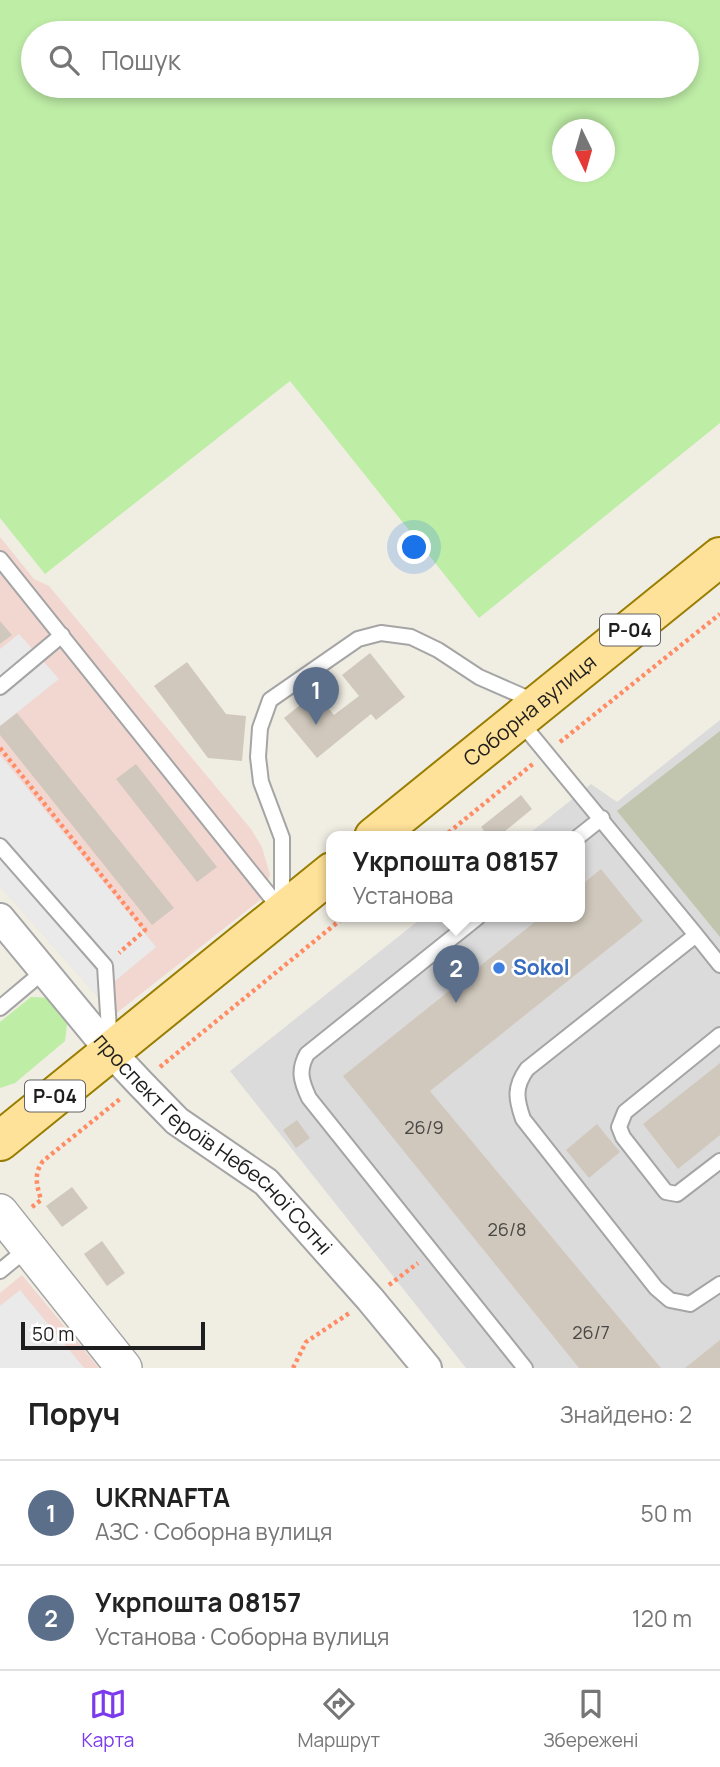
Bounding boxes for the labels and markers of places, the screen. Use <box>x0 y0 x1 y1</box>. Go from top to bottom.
pin: 1 <box>293 667 339 725</box>
pin: 2 <box>433 945 479 1003</box>
place label: Sokol <box>513 953 570 981</box>
marker: Sokol <box>491 960 507 976</box>

